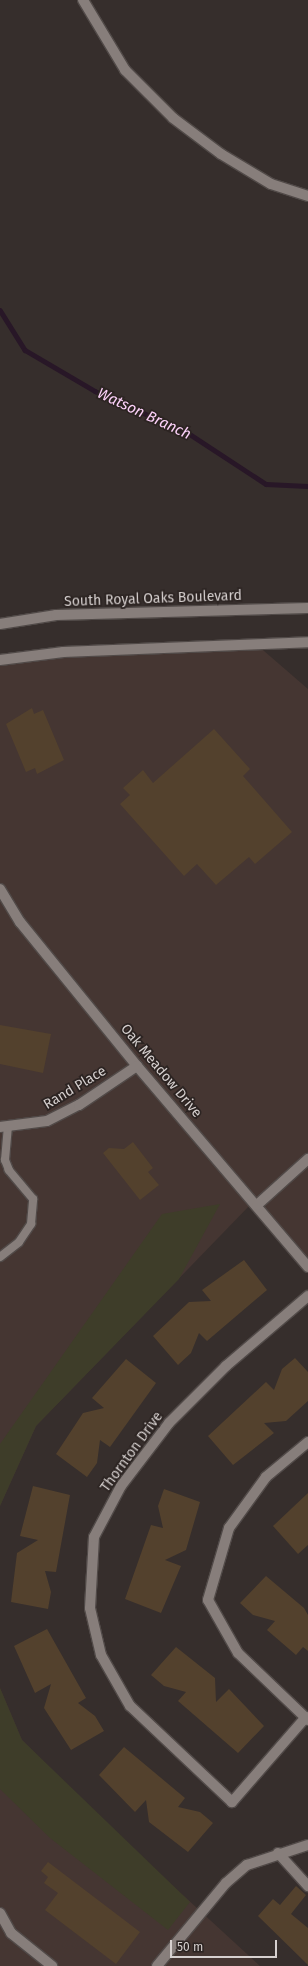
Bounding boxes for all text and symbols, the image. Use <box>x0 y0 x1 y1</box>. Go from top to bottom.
water label: Watson Branch <box>94 384 194 444</box>
street label: South Royal Oaks Boulevard <box>64 588 242 610</box>
street label: Oak Meadow Drive <box>117 1021 205 1121</box>
street label: Rand Place <box>41 1063 109 1113</box>
street label: Thornton Drive <box>97 1409 167 1495</box>
scale bar <box>172 1932 279 1958</box>
text: 50 m <box>177 1940 203 1954</box>

